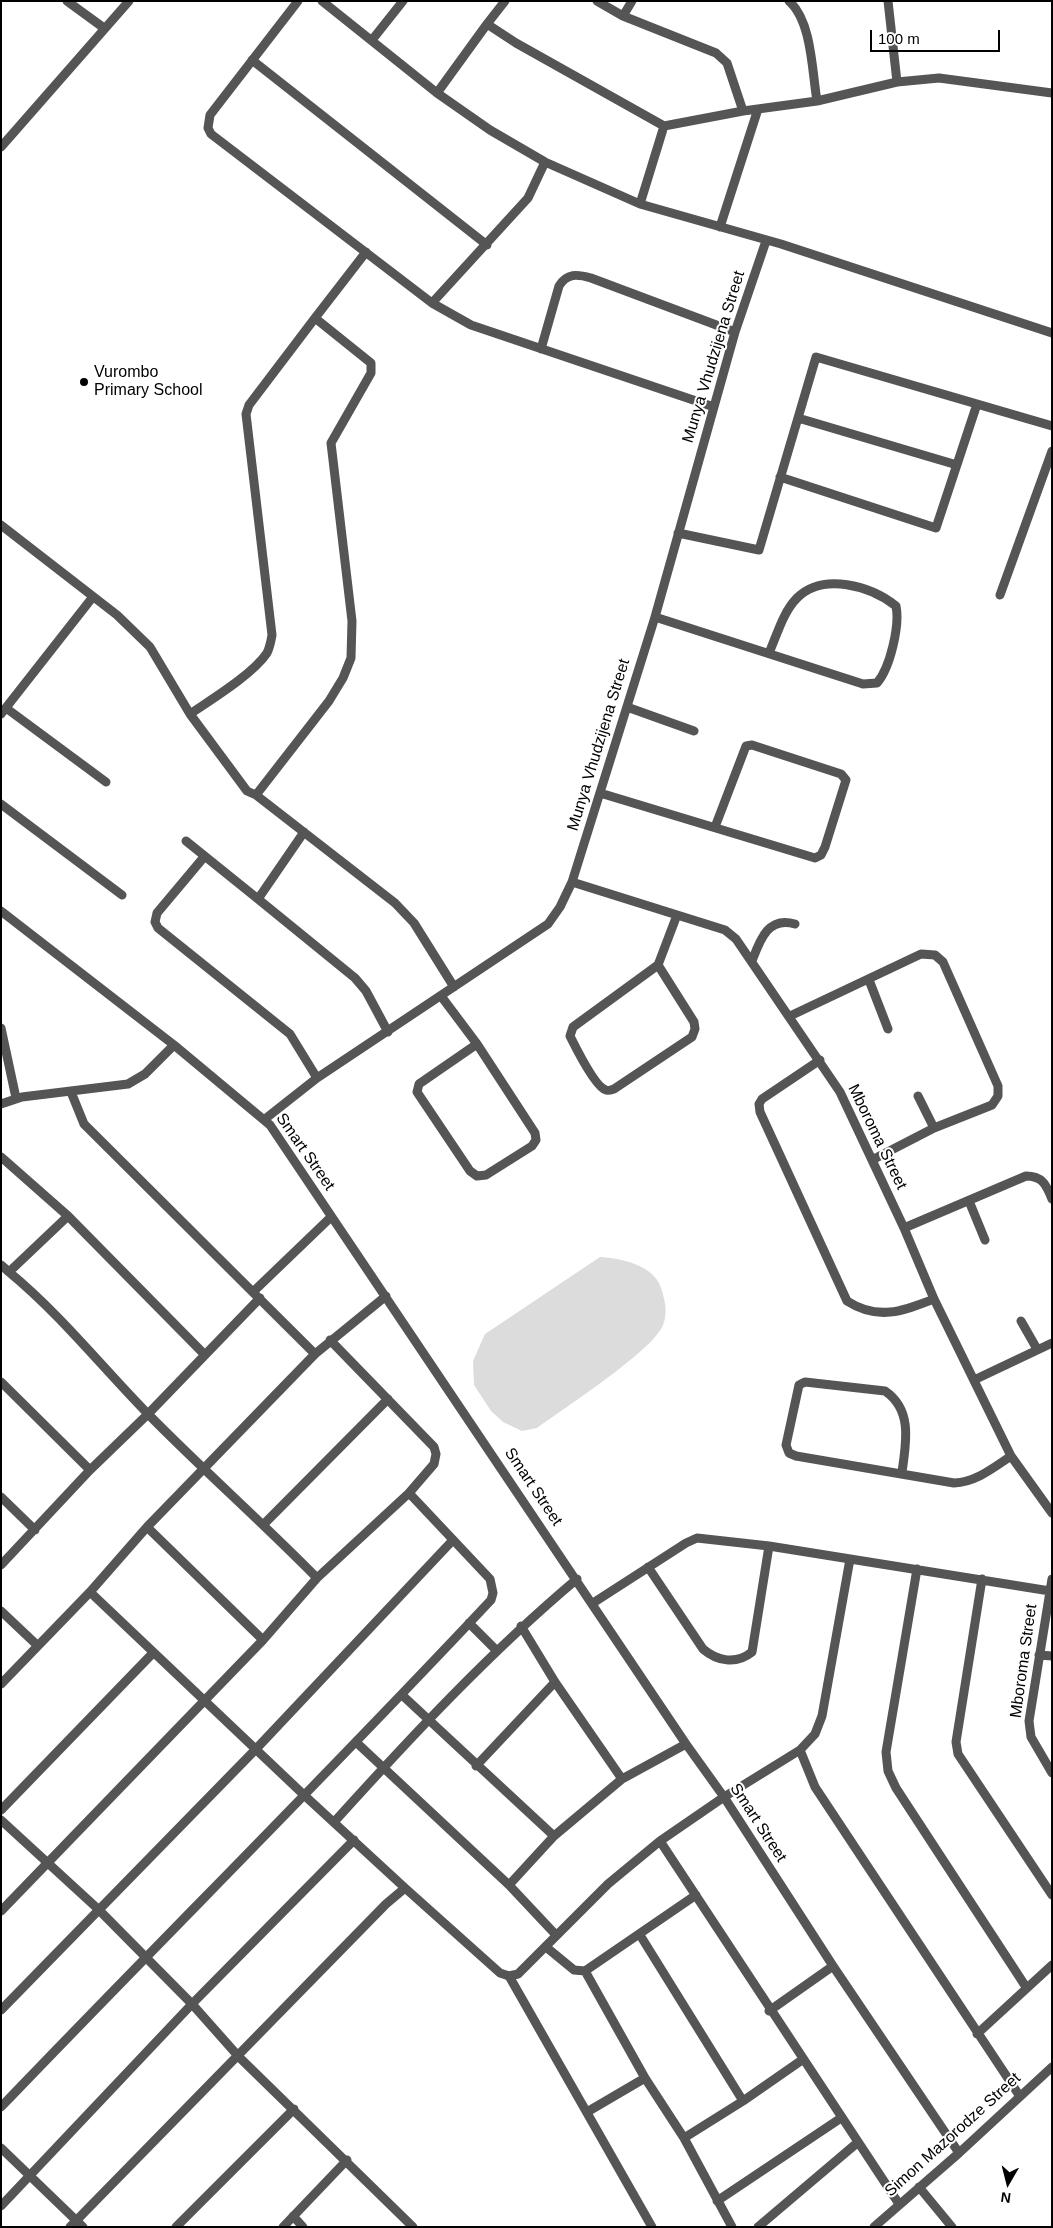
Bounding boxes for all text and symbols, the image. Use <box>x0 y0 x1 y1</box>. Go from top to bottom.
scale bar <box>873 20 1003 52</box>
text: 100 m <box>878 30 920 47</box>
street label: Munya Vhudzijena Street <box>679 269 749 445</box>
place label: Vurombo Primary School <box>94 363 202 401</box>
marker: Vurombo Primary School <box>78 376 90 388</box>
street label: Munya Vhudzijena Street <box>564 657 634 833</box>
street label: Mboroma Street <box>843 1081 911 1193</box>
street label: Smart Street <box>271 1110 339 1194</box>
street label: Smart Street <box>500 1444 566 1530</box>
street label: Mboroma Street <box>1007 1603 1041 1719</box>
street label: Smart Street <box>725 1780 791 1866</box>
street label: Simon Mazorodze Street <box>881 2069 1025 2201</box>
north arrow <box>983 2158 1033 2208</box>
text: N <box>1000 2189 1012 2206</box>

